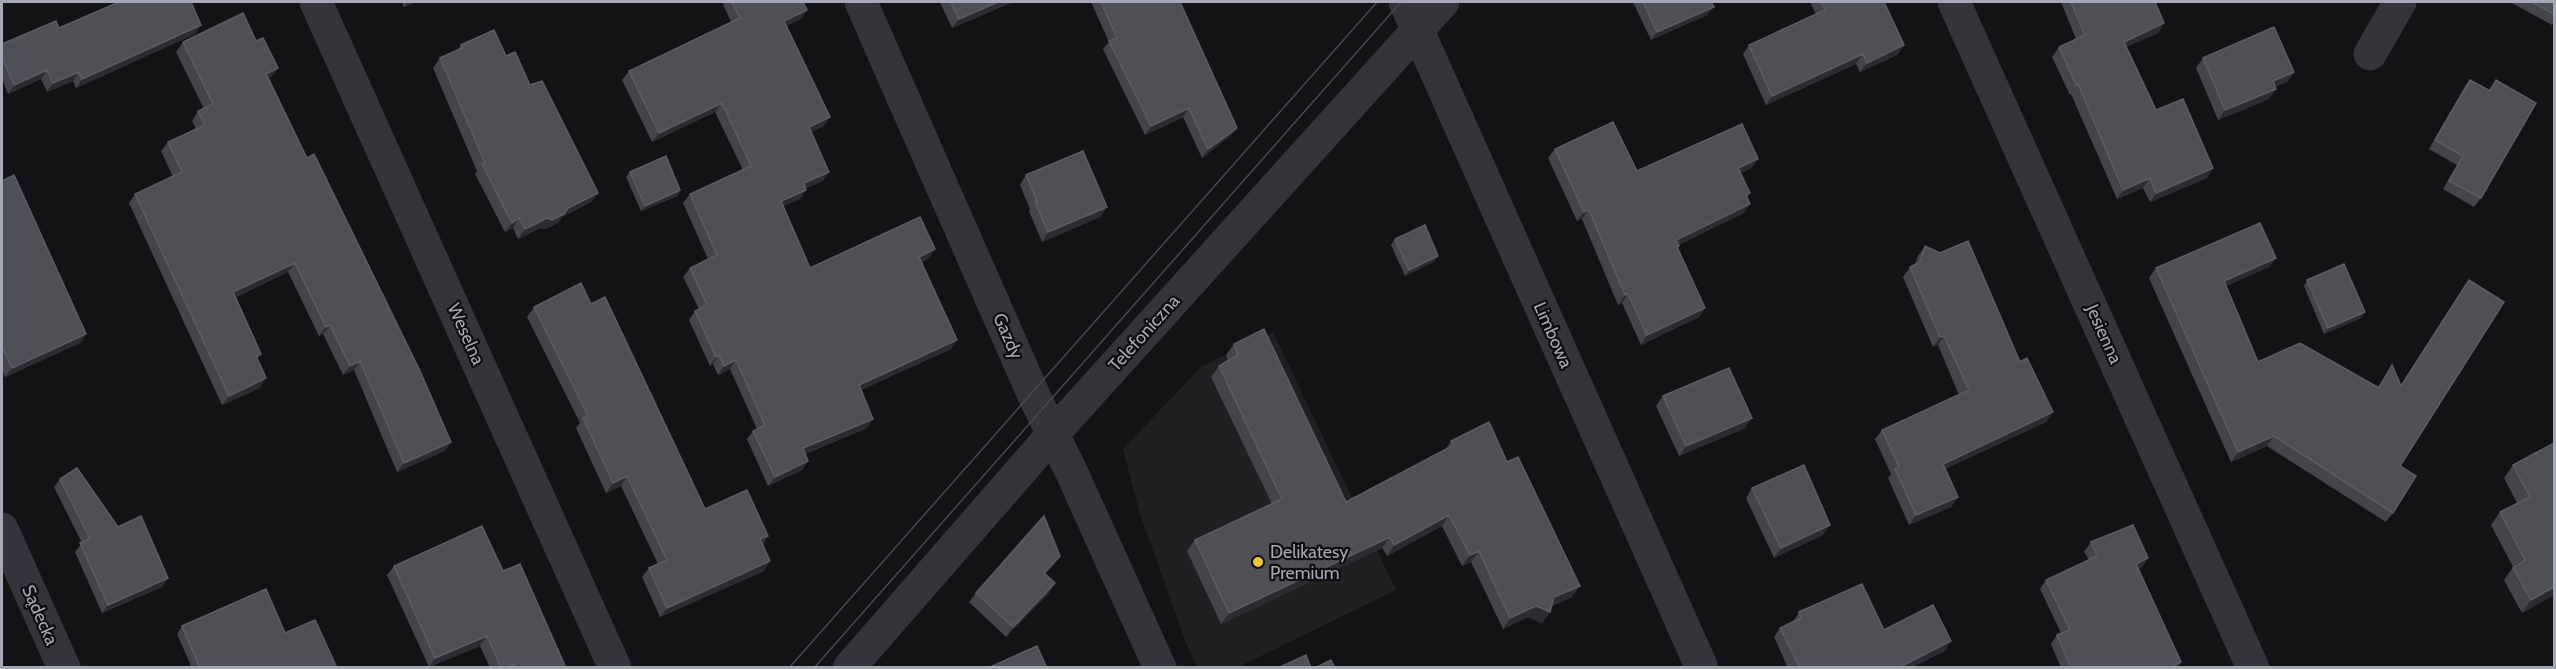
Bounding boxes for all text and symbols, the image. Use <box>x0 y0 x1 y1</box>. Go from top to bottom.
street label: Telefoniczna <box>1104 290 1184 376</box>
street label: Limbowa <box>1529 299 1577 372</box>
street label: Weselna <box>443 300 489 369</box>
street label: Jesienna <box>2081 300 2127 367</box>
street label: Gazdy <box>988 310 1028 362</box>
place label: Delikatesy Premium <box>1270 541 1348 584</box>
marker: Delikatesy Premium <box>1251 555 1265 569</box>
street label: Sądecka <box>17 582 63 649</box>

